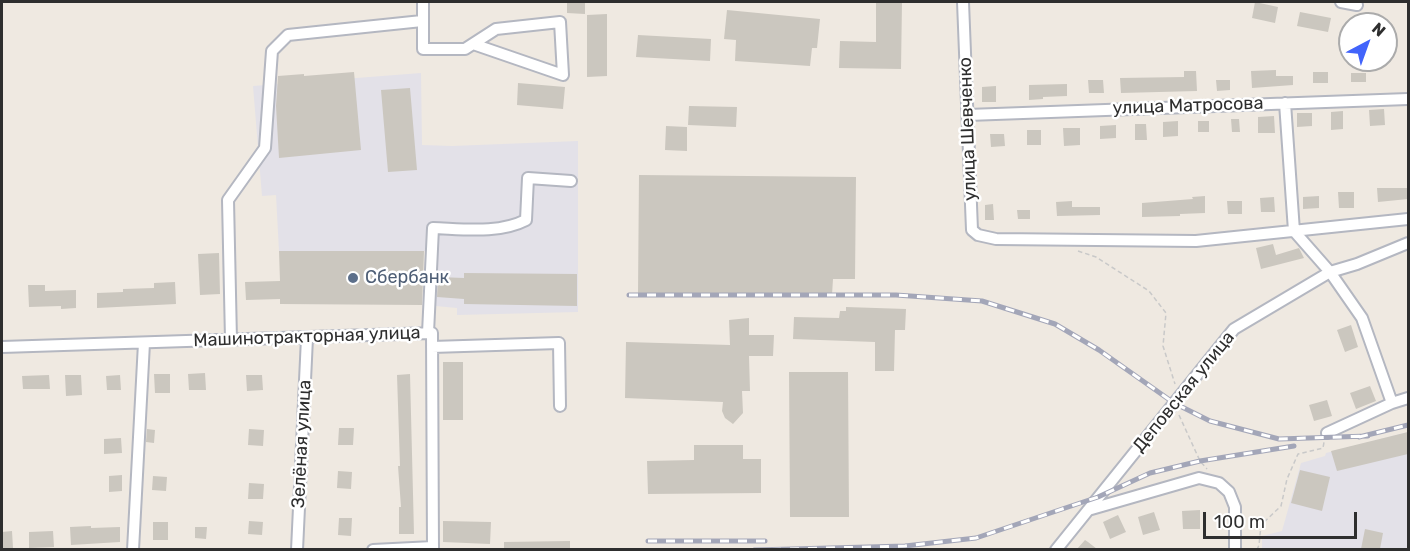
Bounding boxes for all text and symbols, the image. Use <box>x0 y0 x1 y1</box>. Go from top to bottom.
north arrow <box>1338 12 1398 72</box>
text: N <box>1368 19 1389 40</box>
street label: улица Шевченко <box>955 57 981 201</box>
street label: улица Матросова <box>1112 93 1264 119</box>
place label: Сбербанк <box>365 267 449 289</box>
marker: Сбербанк <box>346 271 360 285</box>
street label: Машинотракторная улица <box>193 322 421 352</box>
street label: Деповская улица <box>1129 327 1239 457</box>
street label: Зелёная улица <box>288 379 316 509</box>
scale bar <box>1206 500 1360 538</box>
text: 100 m <box>1214 511 1265 533</box>

